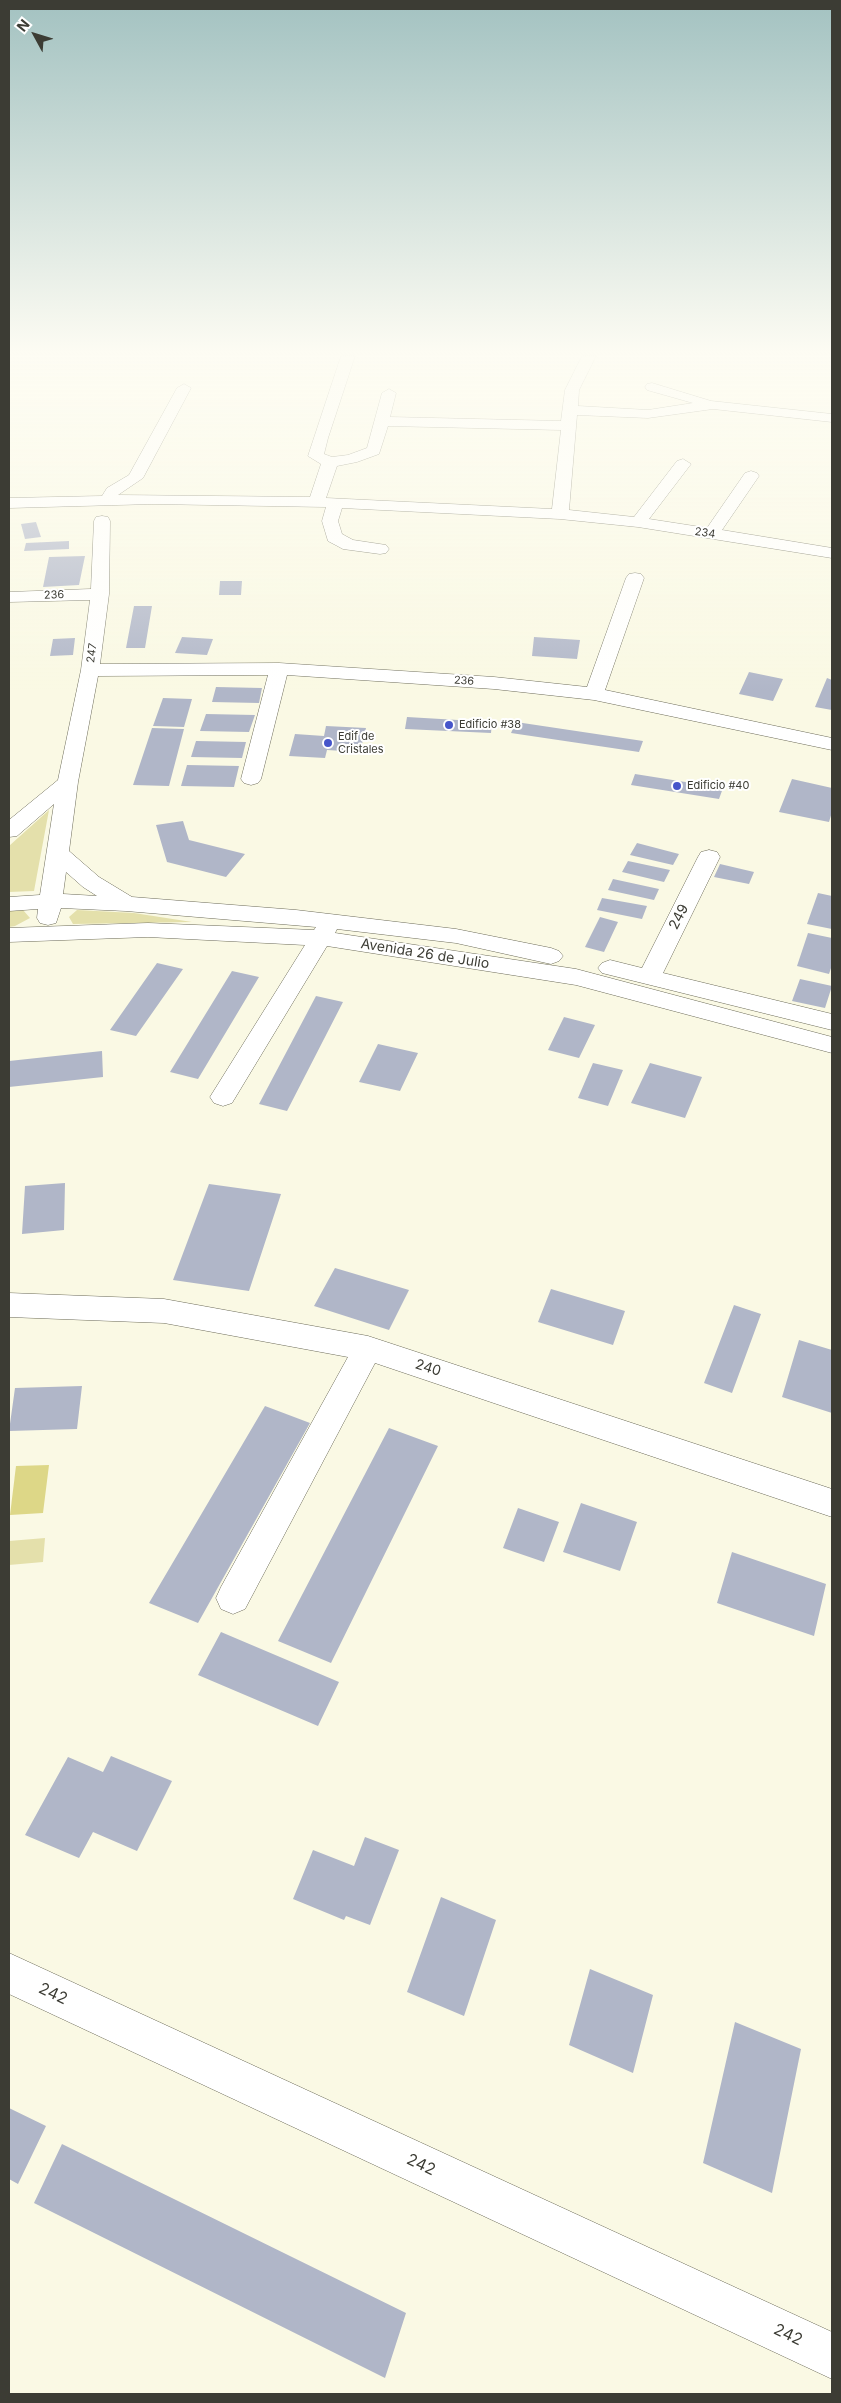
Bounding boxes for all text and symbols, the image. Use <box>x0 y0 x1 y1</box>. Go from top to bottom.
north arrow <box>10 10 60 60</box>
text: N <box>13 16 33 35</box>
street label: 234 <box>694 525 716 541</box>
street label: 236 <box>44 588 64 602</box>
street label: 247 <box>84 642 100 664</box>
street label: 236 <box>453 674 475 688</box>
place label: Edificio #38 <box>459 718 521 732</box>
marker: Edificio #38 <box>443 719 455 731</box>
place label: Edif de Cristales <box>338 730 384 756</box>
marker: Edif de Cristales <box>322 737 334 749</box>
place label: Edificio #40 <box>687 779 749 793</box>
marker: Edificio #40 <box>671 780 683 792</box>
street label: 249 <box>666 902 692 932</box>
street label: Avenida 26 de Julio <box>360 936 490 972</box>
street label: 240 <box>413 1356 443 1380</box>
street label: 242 <box>36 1979 70 2009</box>
street label: 242 <box>404 2150 438 2180</box>
street label: 242 <box>771 2320 805 2350</box>

